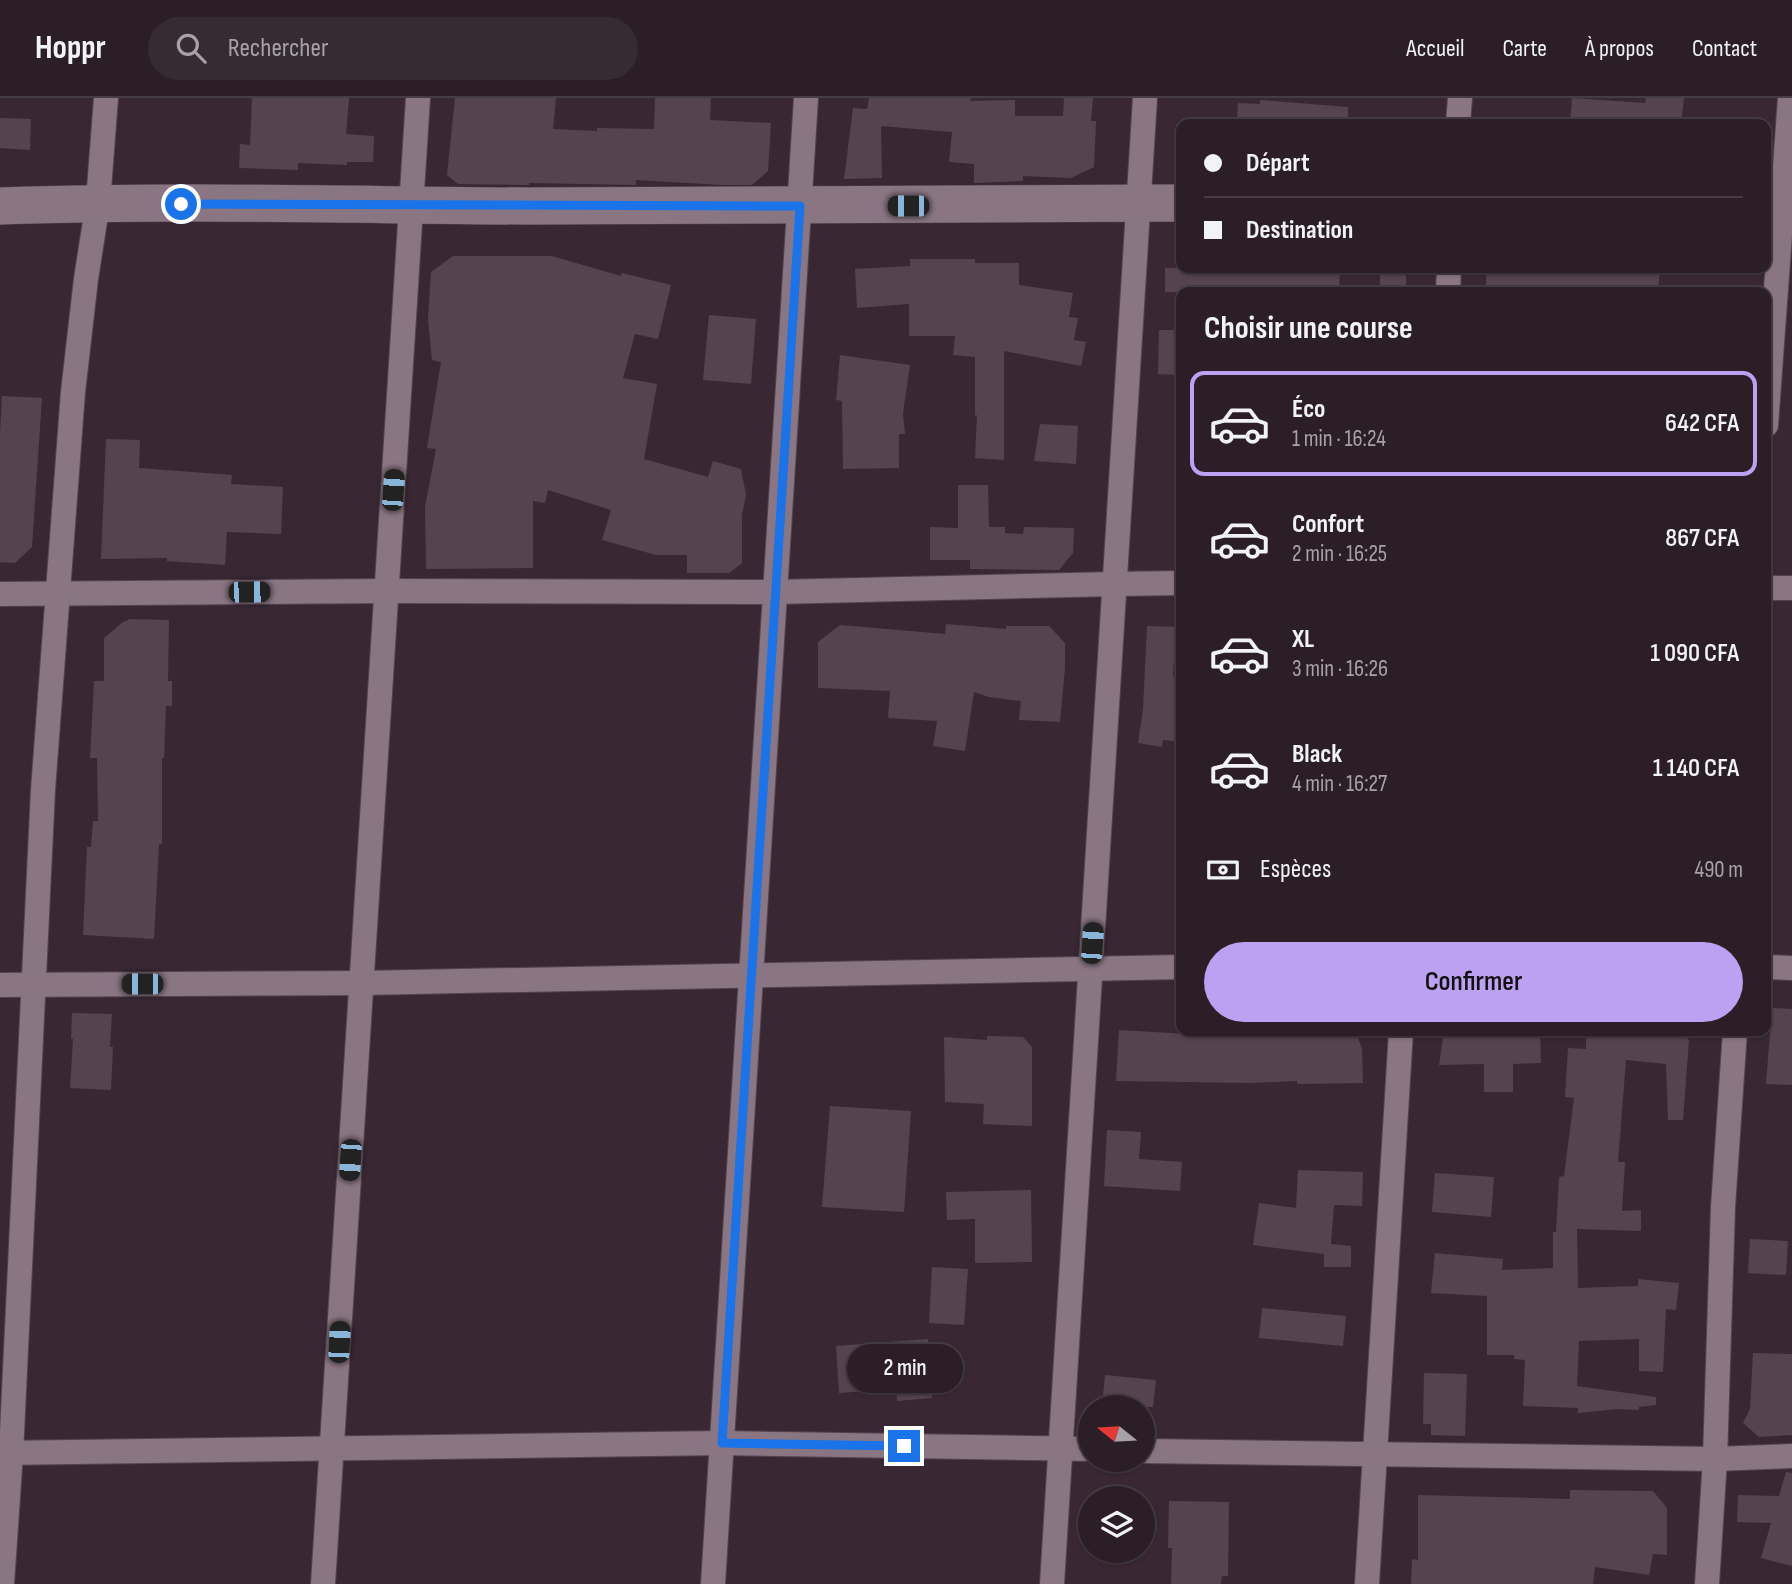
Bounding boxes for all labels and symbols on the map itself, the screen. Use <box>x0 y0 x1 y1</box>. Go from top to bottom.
route start <box>165 188 197 220</box>
car <box>888 196 930 217</box>
car <box>382 468 405 512</box>
car <box>228 581 271 603</box>
car <box>1081 921 1104 965</box>
car <box>122 974 164 995</box>
car <box>339 1138 362 1182</box>
car <box>328 1320 351 1364</box>
callout: 2 min <box>846 1344 962 1394</box>
north arrow <box>1078 1395 1155 1472</box>
route end <box>888 1430 920 1462</box>

